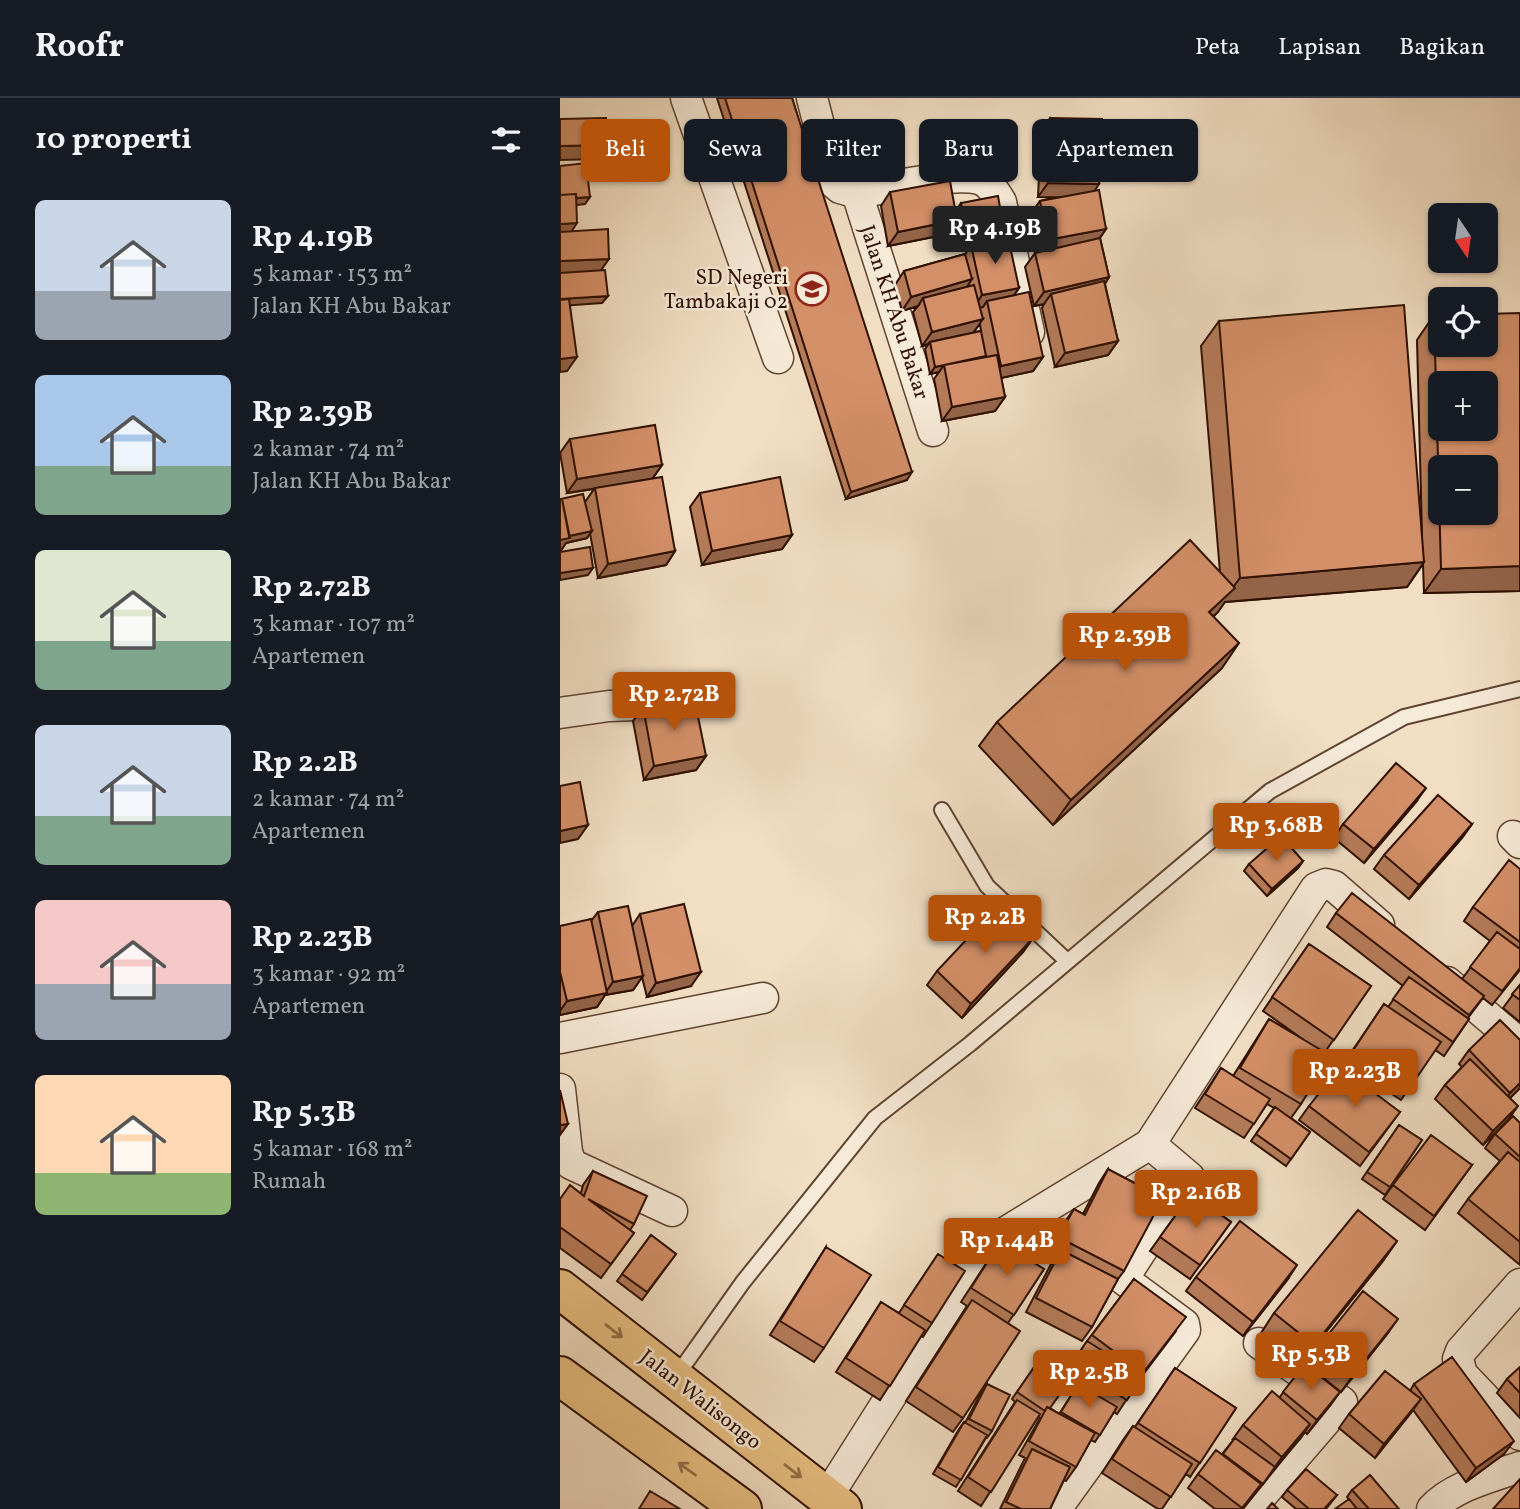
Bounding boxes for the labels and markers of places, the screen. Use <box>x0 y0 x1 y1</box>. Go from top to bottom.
pin: Rp 4.19B <box>923 206 1067 266</box>
place label: SD Negeri Tambakaji 02 <box>664 264 788 317</box>
school or university icon: SD Negeri Tambakaji 02 <box>793 270 831 308</box>
pin: Rp 2.39B <box>1053 614 1197 673</box>
pin: Rp 2.72B <box>602 672 746 732</box>
pin: Rp 3.68B <box>1204 804 1348 863</box>
pin: Rp 2.2B <box>920 896 1050 955</box>
pin: Rp 2.23B <box>1283 1049 1427 1109</box>
pin: Rp 2.16B <box>1124 1170 1268 1230</box>
pin: Rp 1.44B <box>935 1218 1079 1278</box>
pin: Rp 5.3B <box>1246 1332 1376 1392</box>
pin: Rp 2.5B <box>1024 1350 1154 1410</box>

